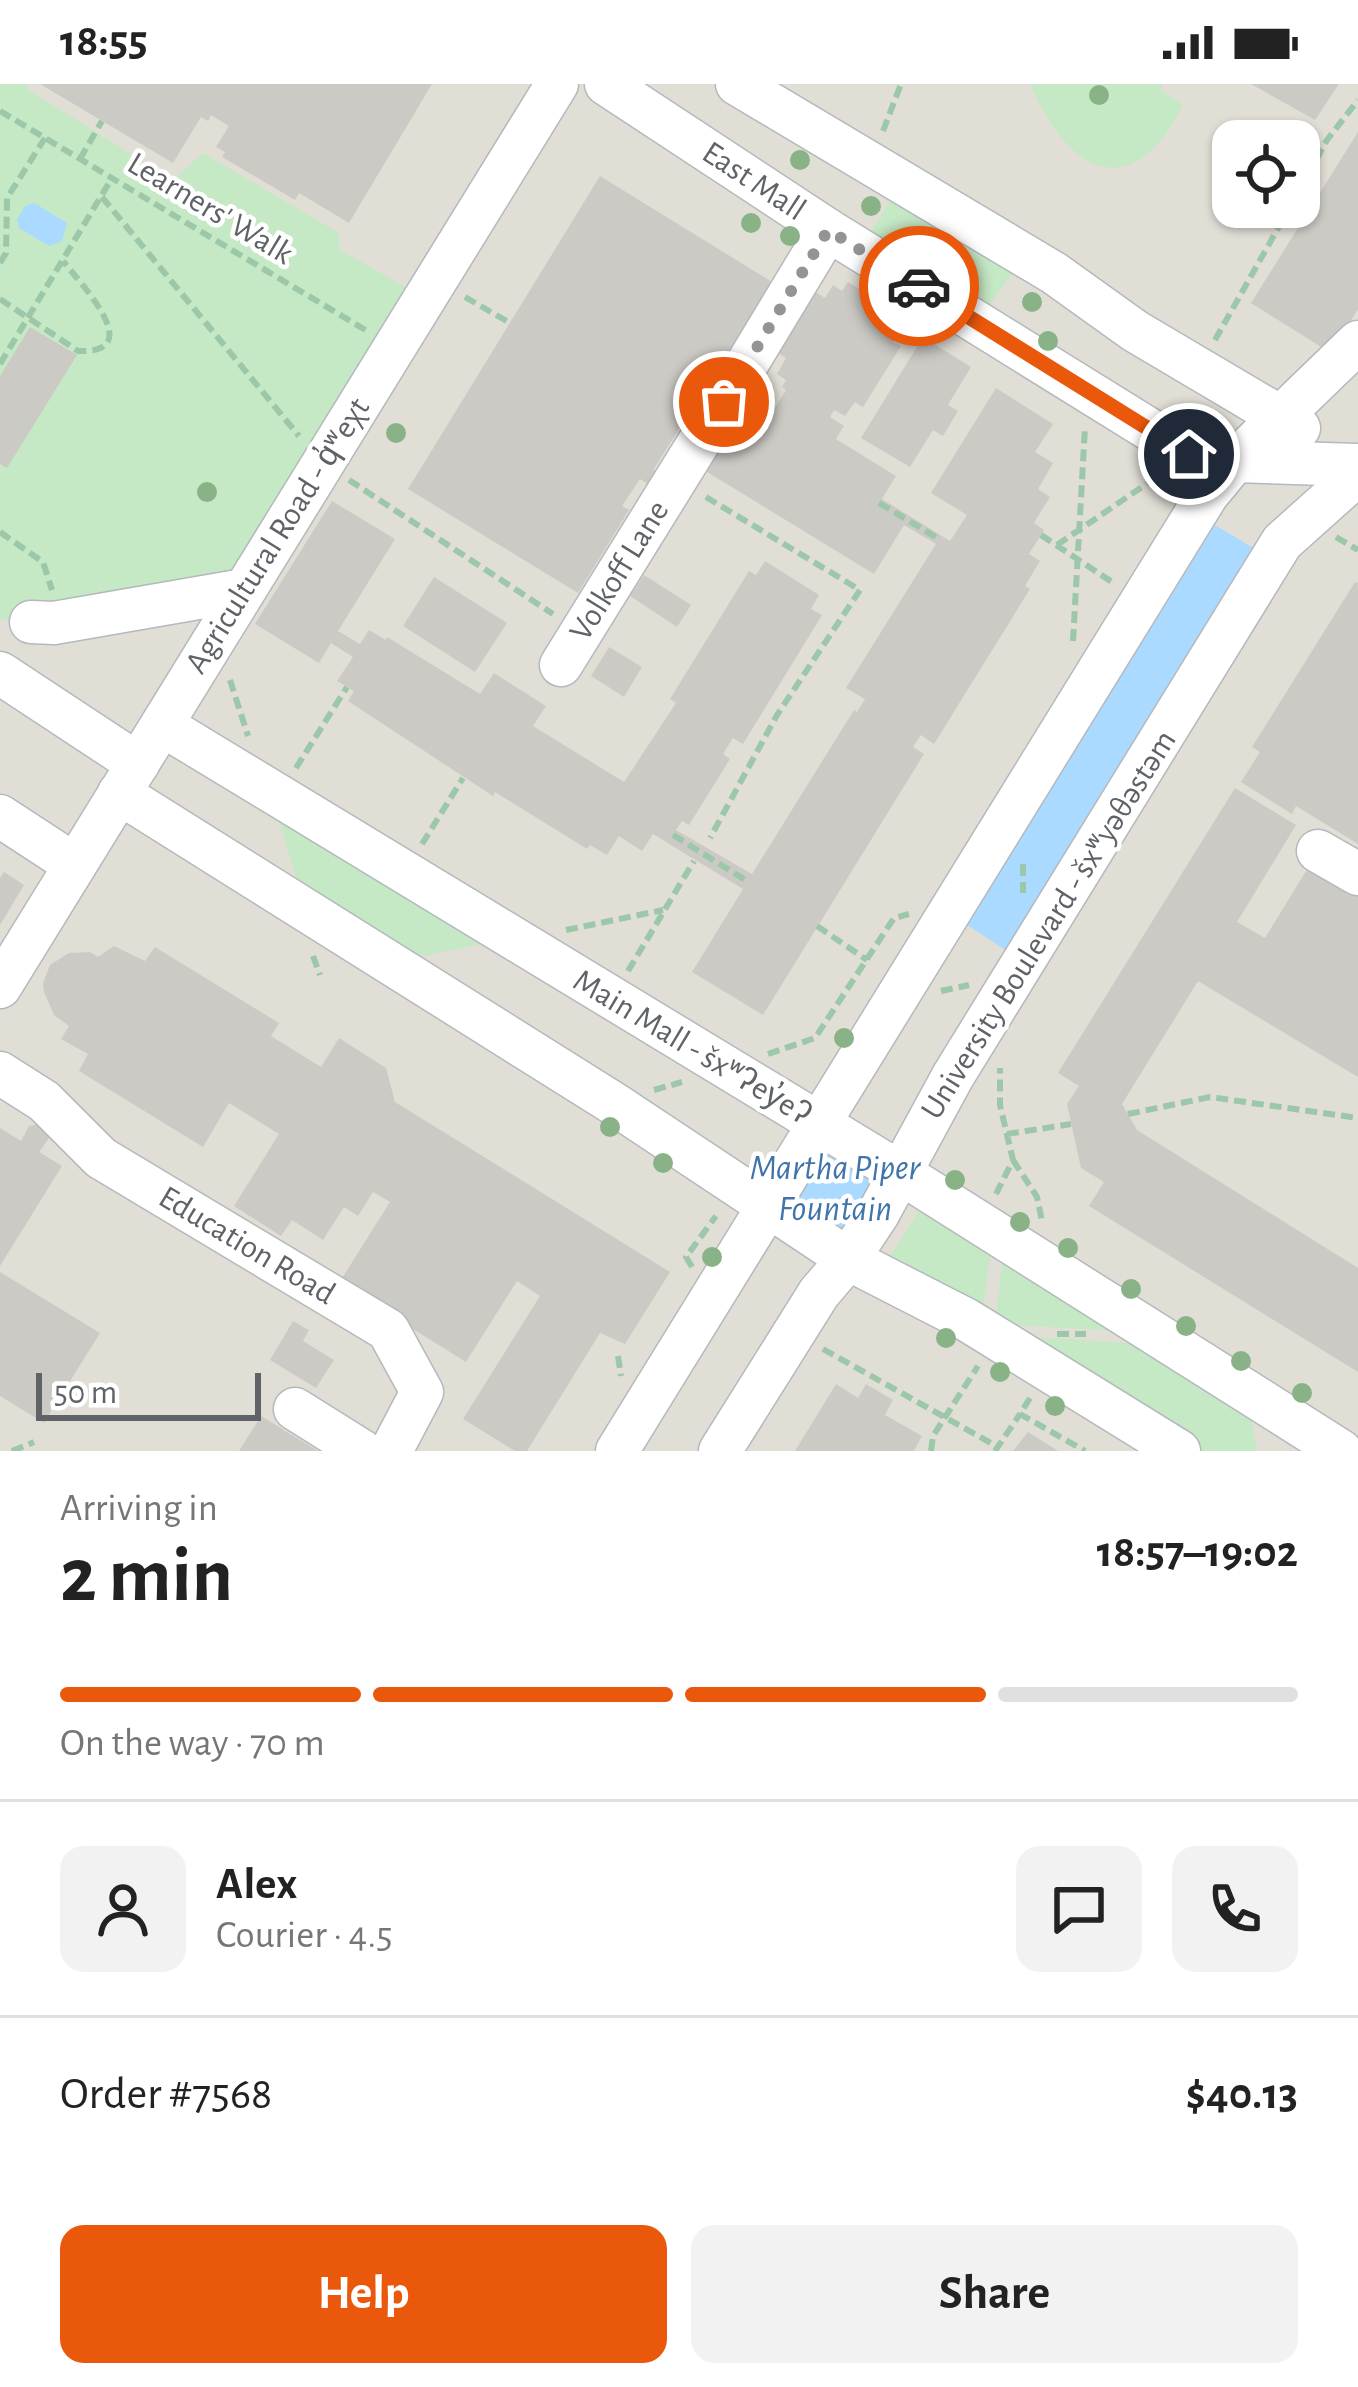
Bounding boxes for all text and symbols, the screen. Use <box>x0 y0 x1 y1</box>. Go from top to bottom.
text: 18:55 <box>60 19 148 64</box>
map controls <box>1212 120 1320 228</box>
button: locate <box>1212 120 1320 228</box>
street label: East Mall <box>696 136 811 227</box>
street label: Learners' Walk <box>122 147 298 271</box>
courier <box>859 226 979 346</box>
icon: car <box>886 253 952 319</box>
pin <box>673 351 775 453</box>
icon: bag <box>691 369 757 435</box>
street label: Agricultural Road - q̓ʷeχt <box>178 391 376 679</box>
pin <box>1138 403 1240 505</box>
icon: home <box>1156 421 1222 487</box>
street label: Volkoff Lane <box>564 495 675 646</box>
street label: University Boulevard - šxʷyəθəstəm <box>915 725 1183 1125</box>
street label: Main Mall - šxʷʔey̓eʔ <box>567 962 818 1132</box>
water label: Martha Piper Fountain <box>750 1150 922 1227</box>
street label: Education Road <box>153 1180 341 1311</box>
scale bar <box>36 1367 261 1420</box>
text: 50 m <box>54 1377 117 1410</box>
text: Arriving in <box>60 1489 218 1528</box>
text: 18:57–19:02 <box>1097 1530 1298 1575</box>
text: 2 min <box>60 1538 233 1616</box>
text: On the way · 70 m <box>60 1724 325 1763</box>
button: person <box>60 1846 186 1972</box>
button: chat <box>1016 1846 1142 1972</box>
button: phone <box>1172 1846 1298 1972</box>
text: Alex <box>216 1862 297 1907</box>
text: Courier · 4.5 <box>216 1916 393 1955</box>
text: Order #7568 <box>60 2072 272 2117</box>
text: $40.13 <box>1186 2072 1298 2117</box>
button: Help <box>60 2225 667 2363</box>
button: Share <box>691 2225 1298 2363</box>

